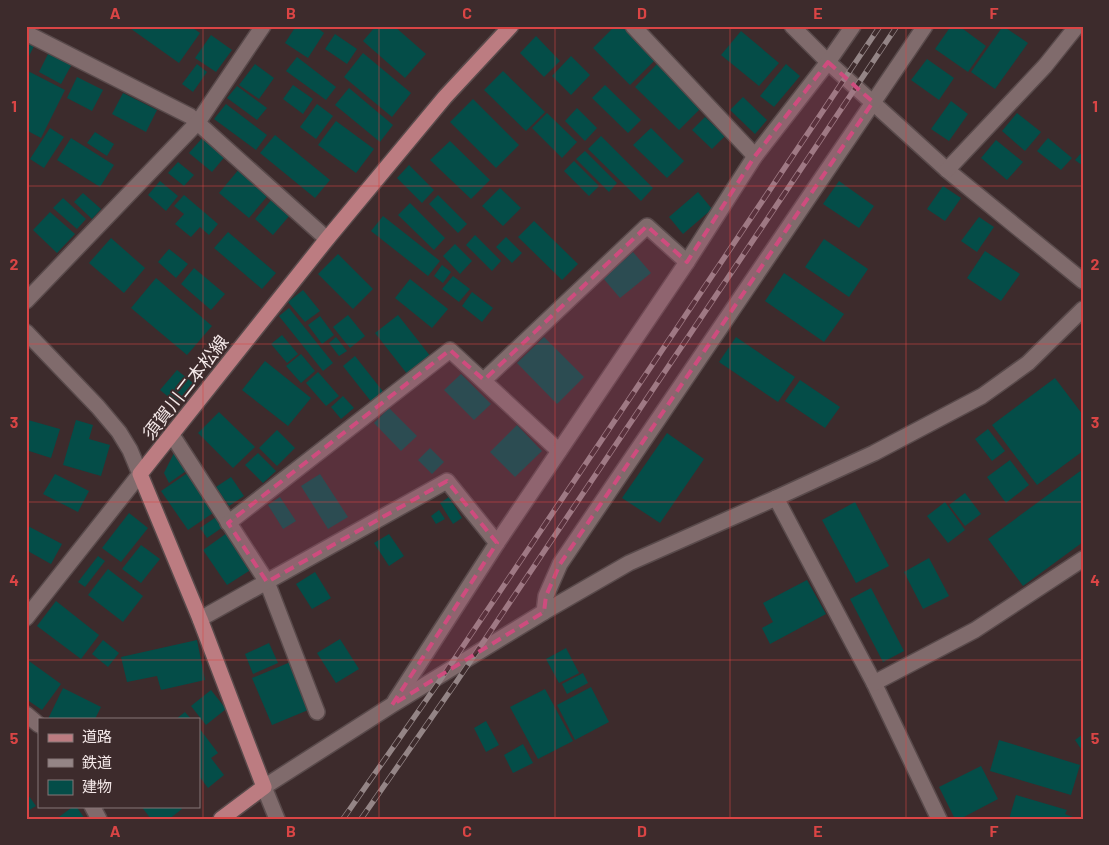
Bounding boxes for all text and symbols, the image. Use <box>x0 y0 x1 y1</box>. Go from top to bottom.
text: A <box>110 3 121 22</box>
text: B <box>286 3 296 22</box>
text: C <box>462 3 472 22</box>
text: D <box>637 3 647 22</box>
text: E <box>813 3 823 22</box>
text: F <box>990 3 999 22</box>
text: 1 <box>11 96 17 115</box>
text: 1 <box>1092 96 1098 115</box>
text: 2 <box>10 254 19 273</box>
text: 2 <box>1091 254 1100 273</box>
street label: 須賀川二本松線 <box>138 331 232 443</box>
text: 3 <box>10 412 18 431</box>
text: 3 <box>1091 412 1099 431</box>
text: 4 <box>9 570 19 589</box>
text: 4 <box>1090 570 1100 589</box>
legend <box>38 718 200 808</box>
text: 道路 <box>82 727 112 745</box>
text: 5 <box>10 728 19 747</box>
text: 5 <box>1091 728 1100 747</box>
text: 鉄道 <box>82 753 112 771</box>
text: 建物 <box>82 777 112 795</box>
text: A <box>110 821 121 840</box>
text: B <box>286 821 296 840</box>
text: C <box>462 821 472 840</box>
text: D <box>637 821 647 840</box>
text: E <box>813 821 823 840</box>
text: F <box>990 821 999 840</box>

